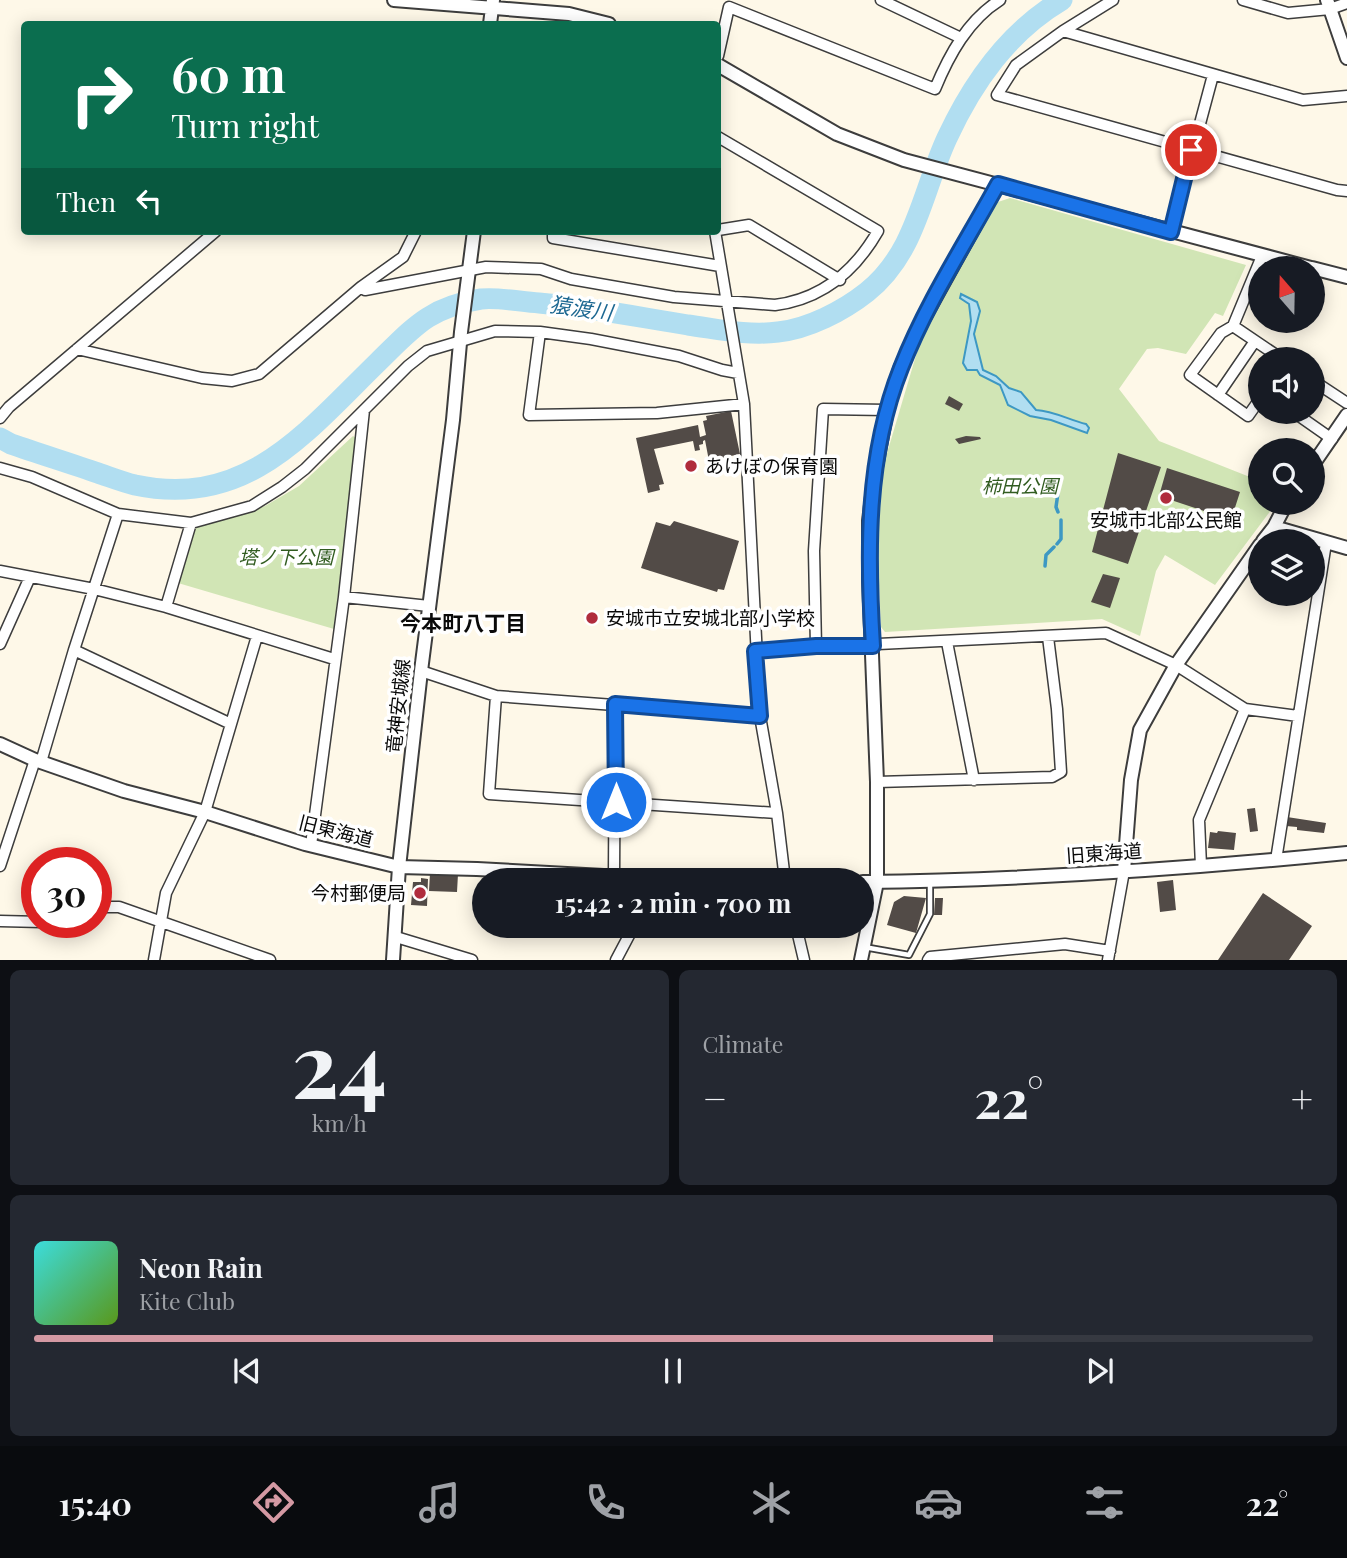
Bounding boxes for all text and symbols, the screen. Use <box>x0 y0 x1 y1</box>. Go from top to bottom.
text: 60 m <box>171 40 286 105</box>
icon: right <box>56 49 147 140</box>
text: Turn right <box>171 103 319 146</box>
pin <box>1161 120 1221 180</box>
icon: arrive <box>1172 131 1210 169</box>
icon: left <box>130 182 168 220</box>
text: Then <box>56 184 116 219</box>
north arrow <box>1248 256 1325 332</box>
map controls <box>1248 256 1325 606</box>
water label: 猿渡川 <box>548 289 616 326</box>
button: sound <box>1248 347 1325 424</box>
button: search <box>1248 438 1325 515</box>
place label: あけぼの保育園 <box>705 452 838 478</box>
marker: あけぼの保育園 <box>683 458 699 474</box>
park label: 柿田公園 <box>982 472 1061 498</box>
marker: 安城市北部公民館 <box>1158 490 1174 506</box>
place label: 安城市北部公民館 <box>1090 506 1242 532</box>
button: layers <box>1248 529 1325 606</box>
park label: 塔ノ下公園 <box>238 543 336 569</box>
place label: 安城市立安城北部小学校 <box>606 604 815 630</box>
district label: 今本町八丁目 <box>400 608 526 636</box>
marker: 安城市立安城北部小学校 <box>584 610 600 626</box>
street label: 竜神安城線 <box>379 657 415 755</box>
position arrow <box>579 765 653 839</box>
street label: 旧東海道 <box>296 808 376 852</box>
street label: 旧東海道 <box>1065 836 1143 868</box>
speed limit sign: 30 <box>21 847 112 938</box>
place label: 今村郵便局 <box>311 879 406 905</box>
marker: 今村郵便局 <box>412 885 428 901</box>
text: 15:42 · 2 min · 700 m <box>555 885 791 920</box>
text: 24 <box>291 1001 387 1122</box>
text: Climate <box>703 1028 783 1059</box>
text: 22° <box>974 1063 1044 1132</box>
text: − <box>703 1072 727 1123</box>
text: + <box>1291 1072 1313 1123</box>
text: km/h <box>312 1107 367 1138</box>
text: Neon Rain <box>139 1250 263 1285</box>
text: Kite Club <box>139 1285 235 1316</box>
icon: previous <box>228 1352 266 1390</box>
icon: pause <box>654 1352 692 1390</box>
icon: next <box>1081 1352 1119 1390</box>
icon: directions <box>249 1478 298 1527</box>
icon: music <box>415 1478 464 1527</box>
icon: phone <box>581 1478 630 1527</box>
icon: climate <box>747 1478 796 1527</box>
icon: car <box>914 1478 963 1527</box>
icon: filters <box>1080 1478 1129 1527</box>
text: 15:40 <box>59 1481 132 1524</box>
text: 22° <box>1246 1481 1288 1524</box>

